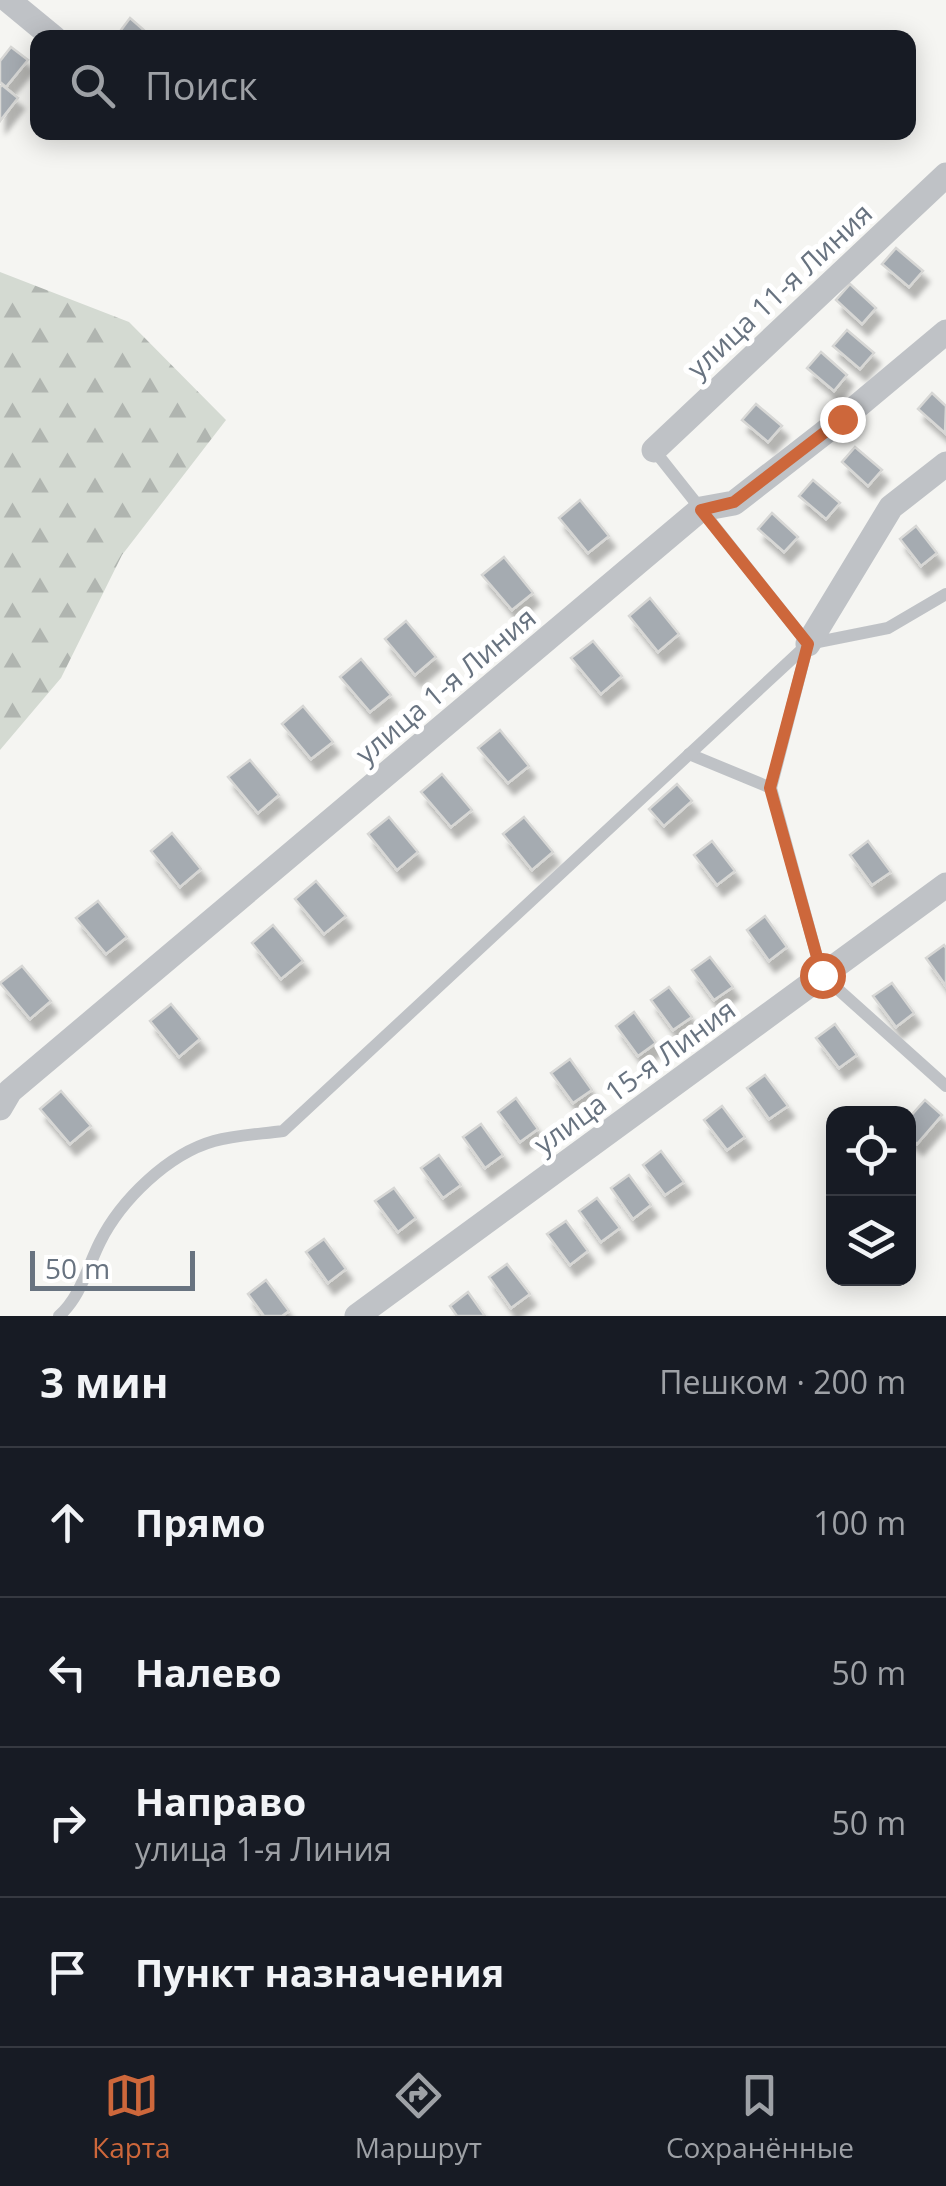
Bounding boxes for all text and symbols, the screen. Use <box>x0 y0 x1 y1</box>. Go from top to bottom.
search box <box>30 30 916 140</box>
icon: search <box>65 58 120 113</box>
text: Поиск <box>145 59 258 111</box>
street label: улица 11-я Линия <box>678 194 880 386</box>
route end <box>820 397 866 443</box>
street label: улица 1-я Линия <box>347 598 543 772</box>
route start <box>800 953 846 999</box>
street label: улица 15-я Линия <box>526 990 742 1162</box>
map controls <box>826 1106 916 1286</box>
button: locate <box>826 1106 916 1196</box>
button: layers <box>826 1196 916 1286</box>
scale bar <box>30 1246 195 1290</box>
text: 50 m <box>45 1249 110 1287</box>
text: 3 мин <box>40 1353 168 1410</box>
text: Пешком · 200 m <box>659 1360 906 1403</box>
icon: ahead <box>40 1495 95 1550</box>
text: Прямо <box>135 1496 266 1548</box>
text: 100 m <box>813 1501 906 1544</box>
icon: left <box>40 1645 95 1700</box>
text: Налево <box>135 1646 281 1698</box>
text: 50 m <box>831 1651 906 1694</box>
text: Направо <box>135 1775 306 1827</box>
icon: right <box>40 1795 95 1850</box>
text: 50 m <box>831 1801 906 1844</box>
text: улица 1-я Линия <box>135 1827 392 1870</box>
icon: arrive <box>40 1945 95 2000</box>
text: Пункт назначения <box>135 1946 504 1998</box>
tab: Карта <box>92 2068 171 2166</box>
tab: Маршрут <box>355 2068 482 2166</box>
tab: Сохранённые <box>666 2068 854 2166</box>

